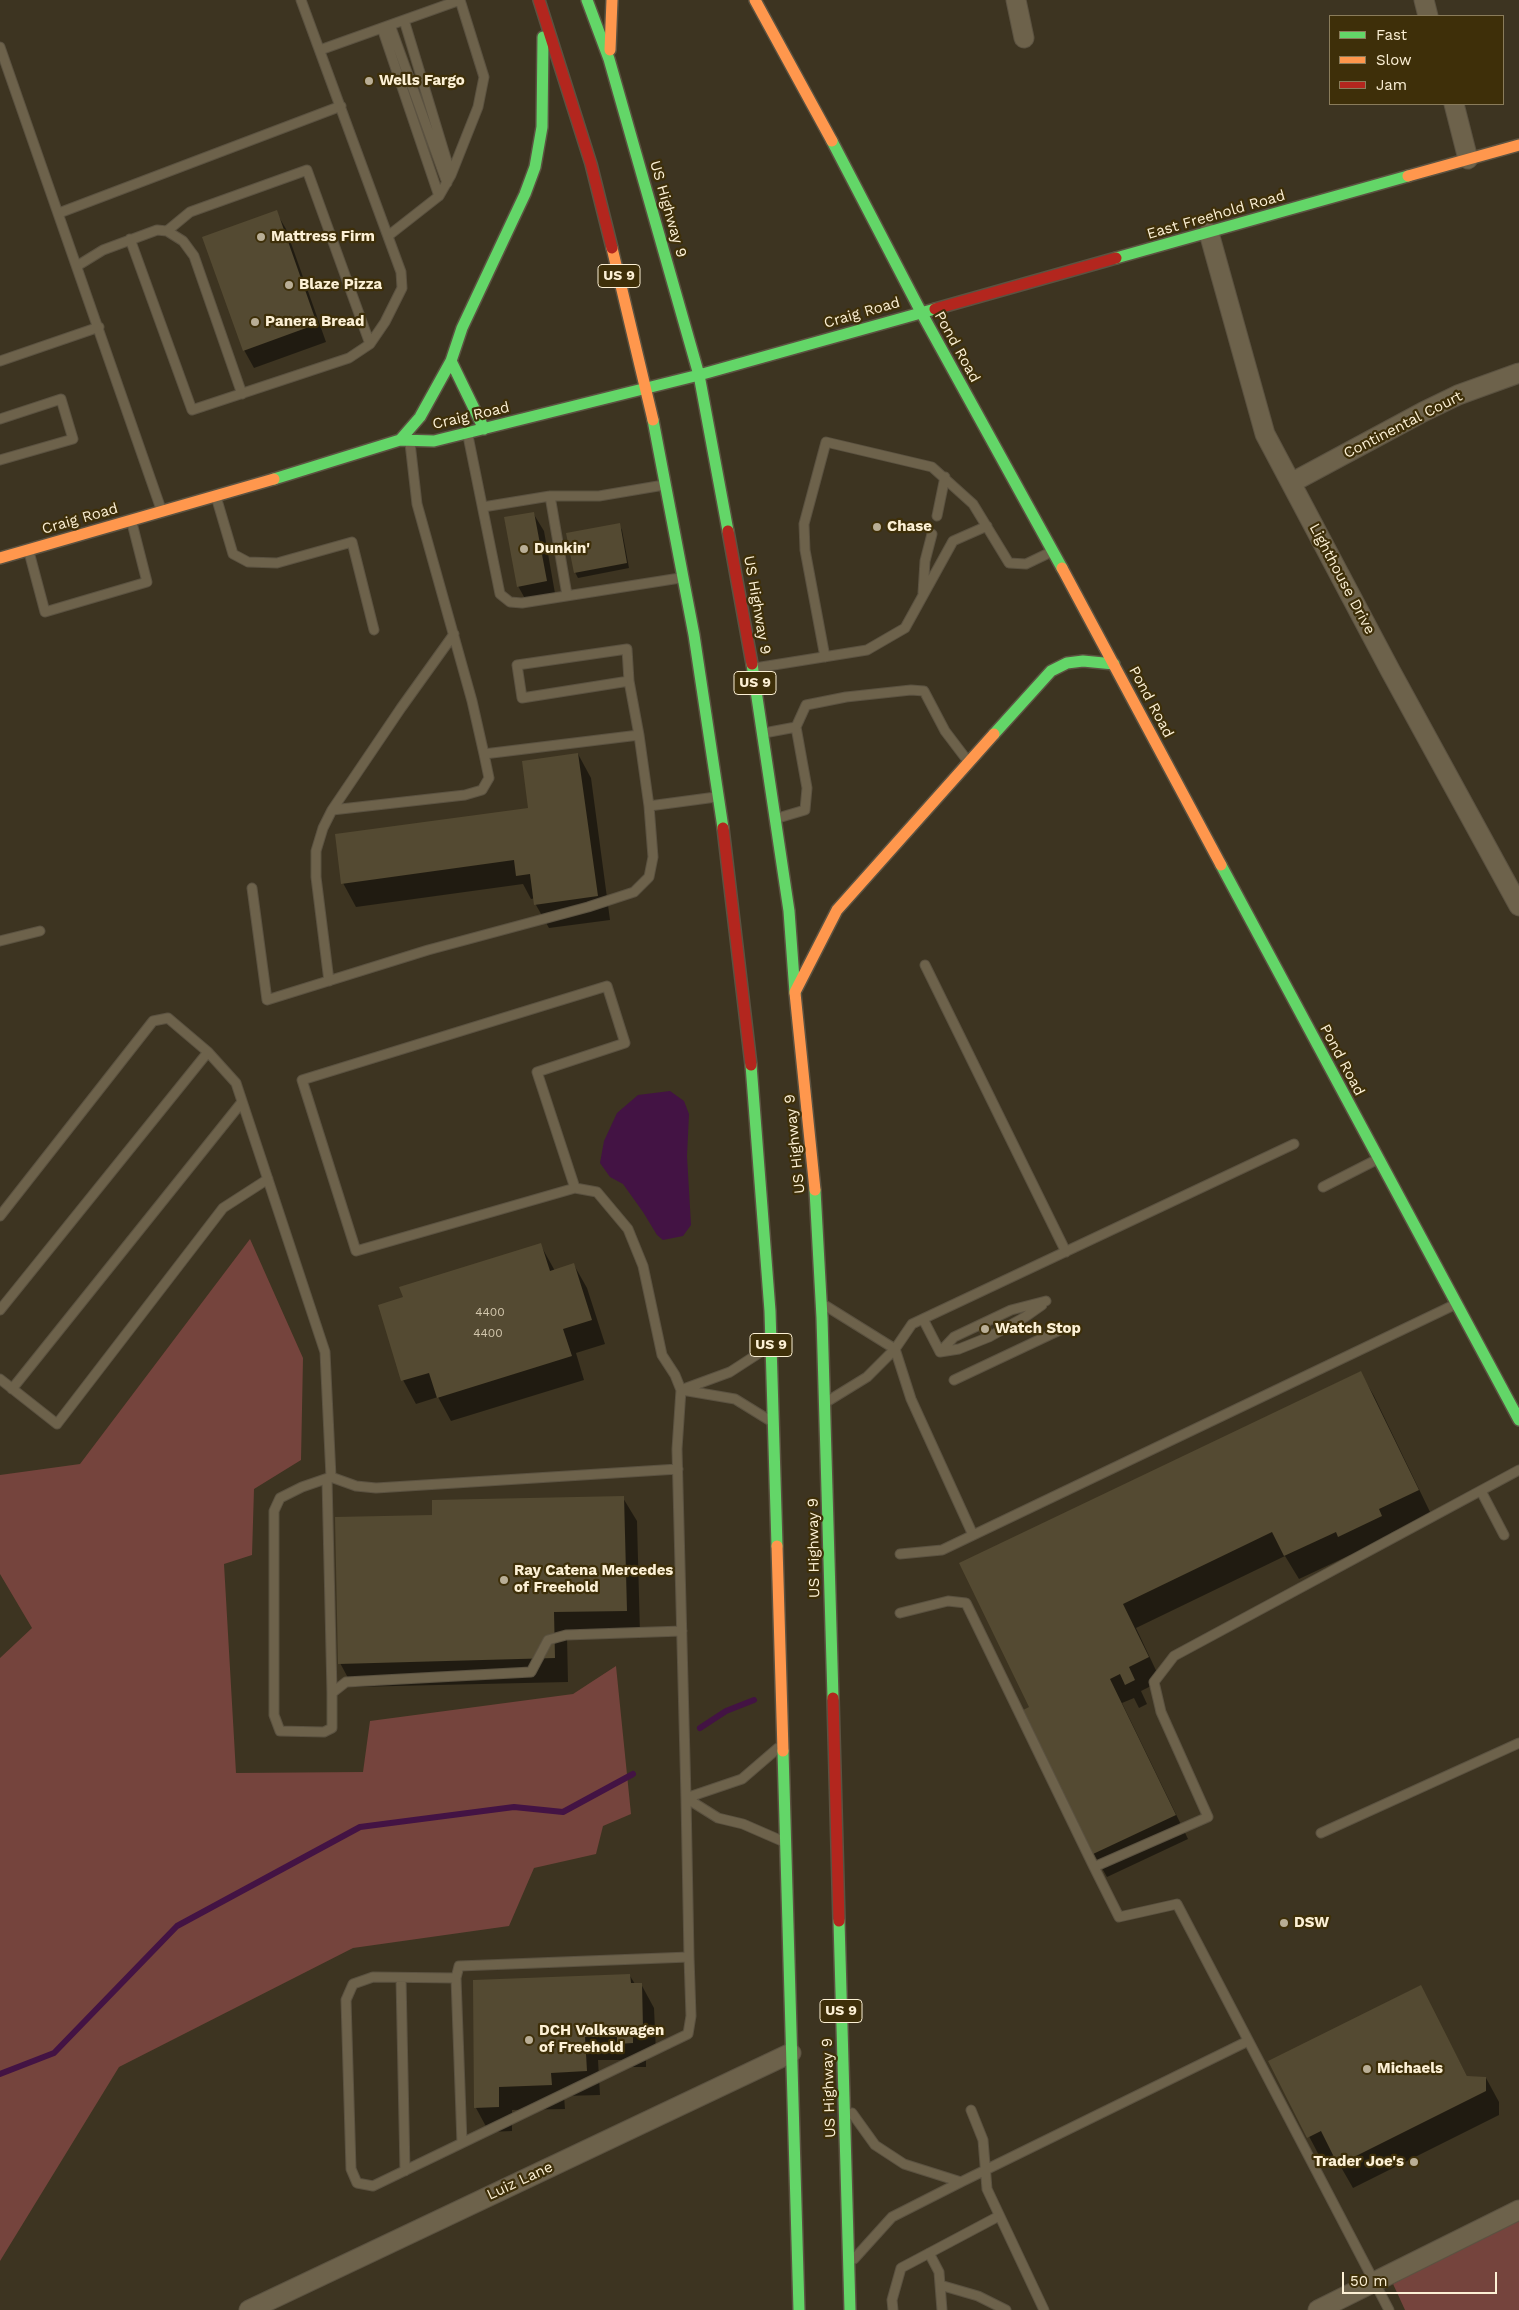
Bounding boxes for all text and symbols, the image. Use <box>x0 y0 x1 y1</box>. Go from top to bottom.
legend <box>1329 15 1504 105</box>
text: Fast <box>1376 26 1407 44</box>
text: Slow <box>1376 51 1412 69</box>
place label: Wells Fargo <box>379 72 465 90</box>
marker: Wells Fargo <box>363 75 375 87</box>
text: Jam <box>1376 76 1407 94</box>
street label: US Highway 9 <box>646 158 690 260</box>
street label: East Freehold Road <box>1145 187 1287 243</box>
place label: Mattress Firm <box>271 228 375 246</box>
marker: Mattress Firm <box>255 231 267 243</box>
road number: US 9 <box>598 264 640 288</box>
place label: Blaze Pizza <box>299 276 382 294</box>
marker: Blaze Pizza <box>283 279 295 291</box>
street label: Craig Road <box>822 294 902 332</box>
street label: Pond Road <box>930 308 984 386</box>
place label: Panera Bread <box>265 313 364 331</box>
marker: Panera Bread <box>249 316 261 328</box>
street label: Continental Court <box>1341 387 1465 463</box>
street label: Craig Road <box>431 398 511 434</box>
street label: Craig Road <box>40 500 120 538</box>
place label: Chase <box>887 518 932 536</box>
marker: Chase <box>871 521 883 533</box>
street label: Lighthouse Drive <box>1305 521 1379 637</box>
place label: Dunkin' <box>534 540 590 558</box>
marker: Dunkin' <box>518 543 530 555</box>
street label: US Highway 9 <box>739 554 775 656</box>
street label: Pond Road <box>1125 663 1177 741</box>
road number: US 9 <box>734 671 776 694</box>
street label: Pond Road <box>1316 1021 1368 1099</box>
street label: US Highway 9 <box>781 1093 809 1195</box>
house number: 4400 <box>475 1305 505 1319</box>
place label: Watch Stop <box>995 1320 1081 1338</box>
marker: Watch Stop <box>979 1323 991 1335</box>
house number: 4400 <box>473 1326 503 1340</box>
road number: US 9 <box>750 1334 792 1356</box>
street label: US Highway 9 <box>804 1498 824 1598</box>
place label: Ray Catena Mercedes of Freehold <box>514 1562 673 1597</box>
marker: Ray Catena Mercedes of Freehold <box>498 1574 510 1586</box>
place label: DSW <box>1294 1914 1329 1932</box>
marker: DSW <box>1278 1917 1290 1929</box>
road number: US 9 <box>820 2000 862 2022</box>
place label: DCH Volkswagen of Freehold <box>539 2022 664 2057</box>
marker: DCH Volkswagen of Freehold <box>523 2034 535 2046</box>
street label: US Highway 9 <box>818 2038 840 2138</box>
place label: Michaels <box>1377 2060 1443 2078</box>
marker: Michaels <box>1361 2063 1373 2075</box>
place label: Trader Joe's <box>1313 2153 1404 2171</box>
marker: Trader Joe's <box>1408 2156 1420 2168</box>
street label: Luiz Lane <box>484 2158 556 2204</box>
scale bar <box>1344 2262 1499 2294</box>
text: 50 m <box>1350 2272 1387 2290</box>

